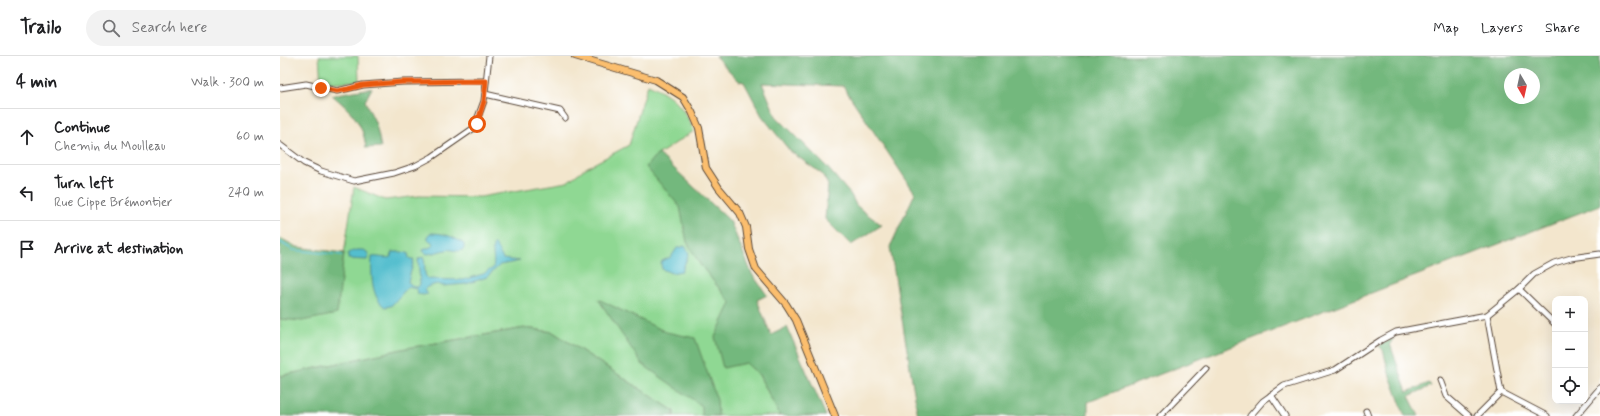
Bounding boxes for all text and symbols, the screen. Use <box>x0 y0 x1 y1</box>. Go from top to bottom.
search box <box>86 10 366 46</box>
text: Trailo <box>20 15 62 40</box>
icon: search <box>100 17 122 39</box>
text: Search here <box>132 18 207 38</box>
text: Map <box>1433 19 1459 37</box>
text: Layers <box>1481 19 1523 37</box>
text: Share <box>1545 19 1580 37</box>
north arrow <box>1504 68 1540 104</box>
text: 4 min <box>16 71 57 93</box>
text: Walk · 300 m <box>191 74 264 91</box>
route end <box>312 79 330 97</box>
route start <box>468 115 486 133</box>
text: Continue <box>54 118 110 138</box>
icon: ahead <box>16 126 38 148</box>
text: 60 m <box>236 128 264 145</box>
text: Chemin du Moulleau <box>54 138 165 155</box>
text: Turn left <box>54 174 114 194</box>
icon: left <box>16 182 38 204</box>
text: 240 m <box>228 184 264 201</box>
text: Rue Cippe Brémontier <box>54 194 173 211</box>
icon: arrive <box>16 238 38 260</box>
text: Arrive at destination <box>54 239 183 259</box>
map controls <box>1552 296 1588 404</box>
button: + <box>1552 296 1588 332</box>
button: − <box>1552 332 1588 368</box>
button: locate <box>1552 368 1588 404</box>

